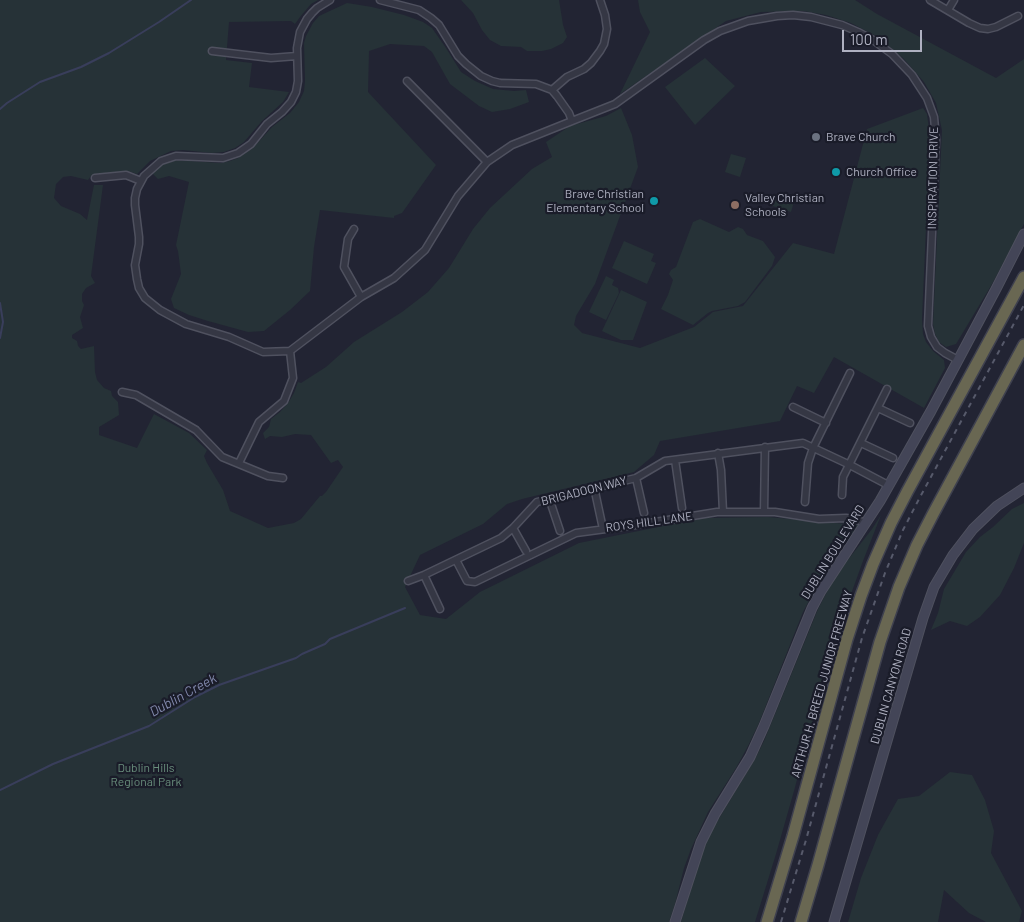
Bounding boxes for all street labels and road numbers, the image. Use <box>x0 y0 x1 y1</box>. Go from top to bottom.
street label: INSPIRATION DRIVE <box>925 127 941 229</box>
street label: BRIGADOON WAY <box>540 473 628 509</box>
street label: DUBLIN BOULEVARD <box>798 502 868 602</box>
street label: ROYS HILL LANE <box>605 509 693 535</box>
street label: ARTHUR H. BREED JUNIOR FREEWAY <box>788 589 856 779</box>
street label: DUBLIN CANYON ROAD <box>868 626 914 746</box>

